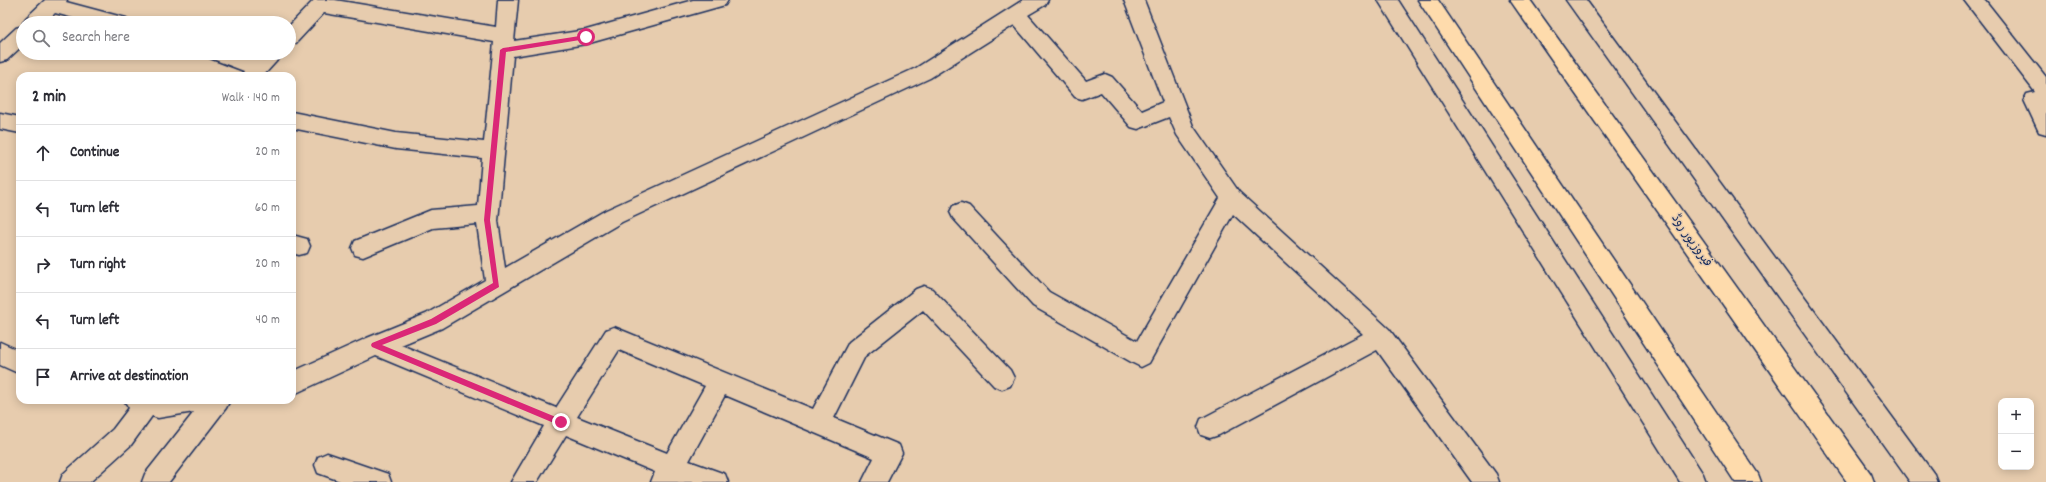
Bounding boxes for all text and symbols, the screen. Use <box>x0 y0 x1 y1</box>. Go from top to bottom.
search box <box>16 16 296 60</box>
icon: search <box>30 27 52 49</box>
text: Search here <box>62 27 130 49</box>
route start <box>577 28 595 46</box>
text: 2 min <box>32 86 66 110</box>
text: Walk · 140 m <box>222 89 280 108</box>
icon: ahead <box>32 142 54 164</box>
text: Continue <box>70 142 119 164</box>
text: 20 m <box>255 143 280 162</box>
icon: left <box>32 198 54 220</box>
text: Turn left <box>70 198 119 220</box>
text: 60 m <box>255 199 280 218</box>
street label: فیروزپور روڈ <box>1666 210 1716 272</box>
icon: right <box>32 254 54 276</box>
text: Turn right <box>70 254 126 276</box>
text: 20 m <box>255 255 280 274</box>
icon: left <box>32 310 54 332</box>
text: Turn left <box>70 310 119 332</box>
text: 40 m <box>256 311 280 330</box>
icon: arrive <box>32 366 54 388</box>
text: Arrive at destination <box>70 366 188 388</box>
map controls <box>1998 398 2034 470</box>
button: + <box>1998 398 2034 434</box>
route end <box>552 413 570 431</box>
button: − <box>1998 434 2034 470</box>

